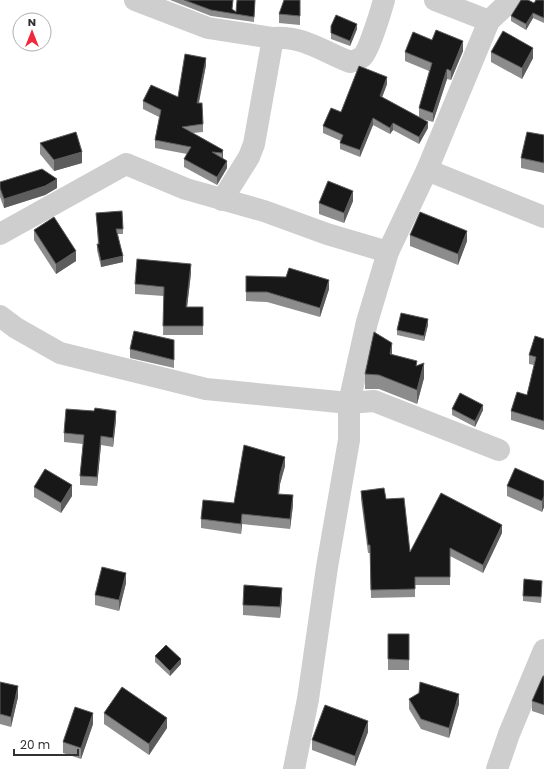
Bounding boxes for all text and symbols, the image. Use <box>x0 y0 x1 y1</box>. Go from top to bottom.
north arrow <box>12 12 52 52</box>
text: N <box>28 14 36 30</box>
scale bar <box>14 731 78 757</box>
text: 20 m <box>20 736 50 753</box>

